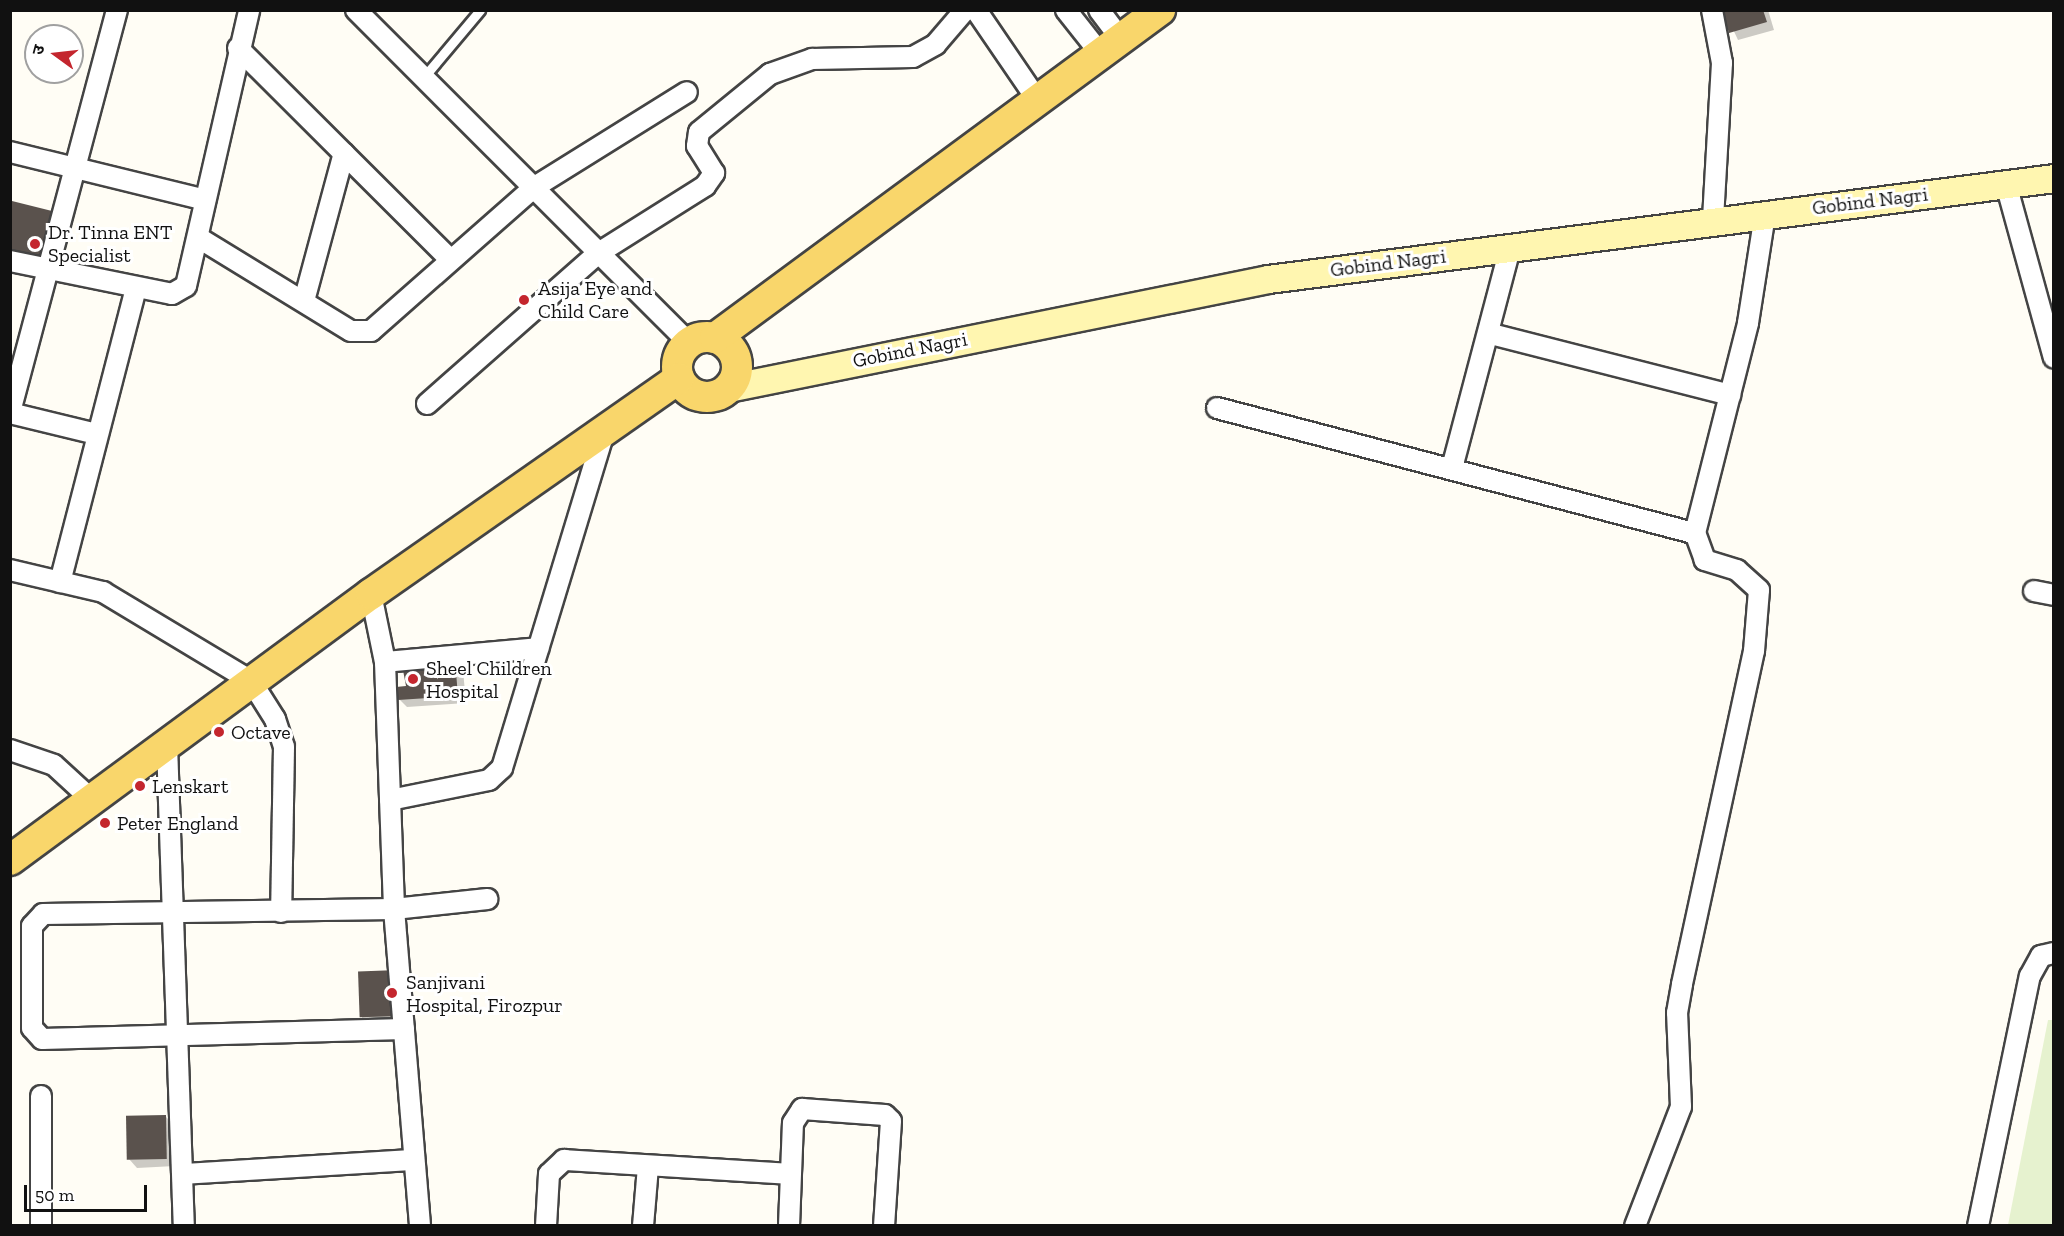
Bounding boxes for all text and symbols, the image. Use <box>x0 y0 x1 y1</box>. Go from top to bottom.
north arrow <box>24 24 84 84</box>
text: उ <box>28 43 48 57</box>
street label: Gobind Nagri <box>1811 182 1929 220</box>
place label: Dr. Tinna ENT Specialist <box>48 220 173 267</box>
marker: Dr. Tinna ENT Specialist <box>26 235 44 253</box>
street label: Gobind Nagri <box>1329 244 1447 282</box>
place label: Asija Eye and Child Care <box>538 276 652 323</box>
marker: Asija Eye and Child Care <box>515 291 533 309</box>
street label: Gobind Nagri <box>851 327 969 373</box>
place label: Sheel Children Hospital <box>426 656 552 703</box>
marker: Sheel Children Hospital <box>404 670 422 688</box>
place label: Octave <box>231 720 291 744</box>
marker: Octave <box>212 725 226 739</box>
place label: Lenskart <box>152 774 228 798</box>
marker: Lenskart <box>133 779 147 793</box>
place label: Peter England <box>117 811 239 835</box>
marker: Peter England <box>98 816 112 830</box>
place label: Sanjivani Hospital, Firozpur <box>406 970 563 1017</box>
marker: Sanjivani Hospital, Firozpur <box>383 984 401 1002</box>
scale bar <box>27 1173 150 1211</box>
text: 50 m <box>35 1184 74 1206</box>

